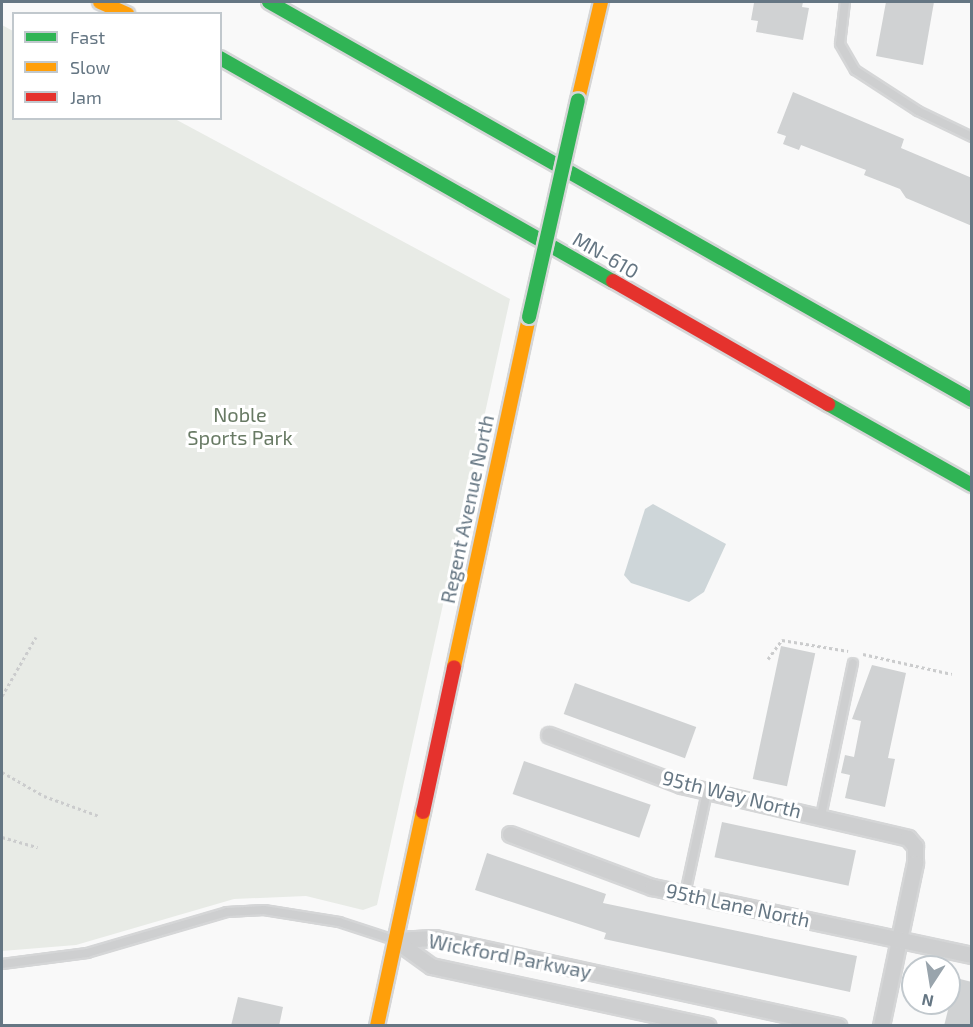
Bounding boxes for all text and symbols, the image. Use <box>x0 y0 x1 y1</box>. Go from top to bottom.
legend <box>12 12 222 120</box>
text: Fast <box>70 26 105 48</box>
text: Slow <box>70 56 110 78</box>
text: Jam <box>70 86 102 108</box>
street label: MN-610 <box>569 227 643 283</box>
park label: Noble Sports Park <box>187 402 293 449</box>
street label: Regent Avenue North <box>435 412 499 606</box>
street label: 95th Way North <box>660 765 804 823</box>
street label: 95th Lane North <box>664 878 812 932</box>
street label: Wickford Parkway <box>427 928 593 984</box>
north arrow <box>901 955 961 1015</box>
text: N <box>920 991 935 1012</box>

